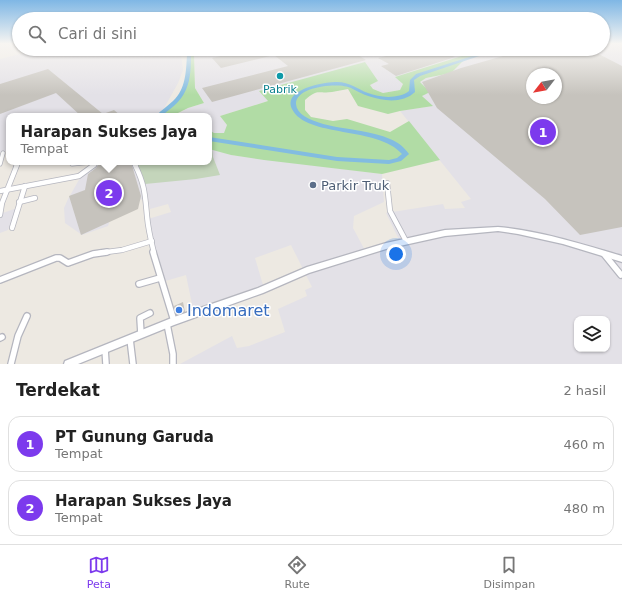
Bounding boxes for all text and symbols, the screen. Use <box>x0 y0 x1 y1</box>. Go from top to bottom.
search box <box>12 12 610 56</box>
icon: search <box>26 23 48 45</box>
text: Cari di sini <box>58 25 137 43</box>
north arrow <box>526 68 562 104</box>
marker: Pabrik <box>275 71 285 81</box>
place label: Pabrik <box>263 83 298 96</box>
popup <box>6 113 212 165</box>
pin: 1 <box>530 117 556 147</box>
text: Harapan Sukses Jaya <box>21 123 197 141</box>
text: Tempat <box>21 141 68 156</box>
pin: 2 <box>96 178 122 208</box>
place label: Parkir Truk <box>321 178 390 193</box>
marker: Parkir Truk <box>308 180 318 190</box>
your location <box>386 244 406 264</box>
place label: Indomaret <box>187 301 270 320</box>
marker: Indomaret <box>174 305 184 315</box>
map controls <box>574 316 610 352</box>
button: layers <box>574 316 610 352</box>
text: Terdekat <box>16 380 100 400</box>
text: 2 hasil <box>563 383 606 398</box>
text: PT Gunung Garuda <box>55 428 214 446</box>
text: 1 <box>25 437 35 452</box>
text: 460 m <box>563 437 605 452</box>
text: Tempat <box>55 446 103 461</box>
text: Harapan Sukses Jaya <box>55 492 232 510</box>
text: 2 <box>25 501 35 516</box>
text: 480 m <box>563 501 605 516</box>
text: Tempat <box>55 510 103 525</box>
tab: Peta <box>87 554 111 591</box>
tab: Rute <box>285 554 310 591</box>
tab: Disimpan <box>483 554 535 591</box>

